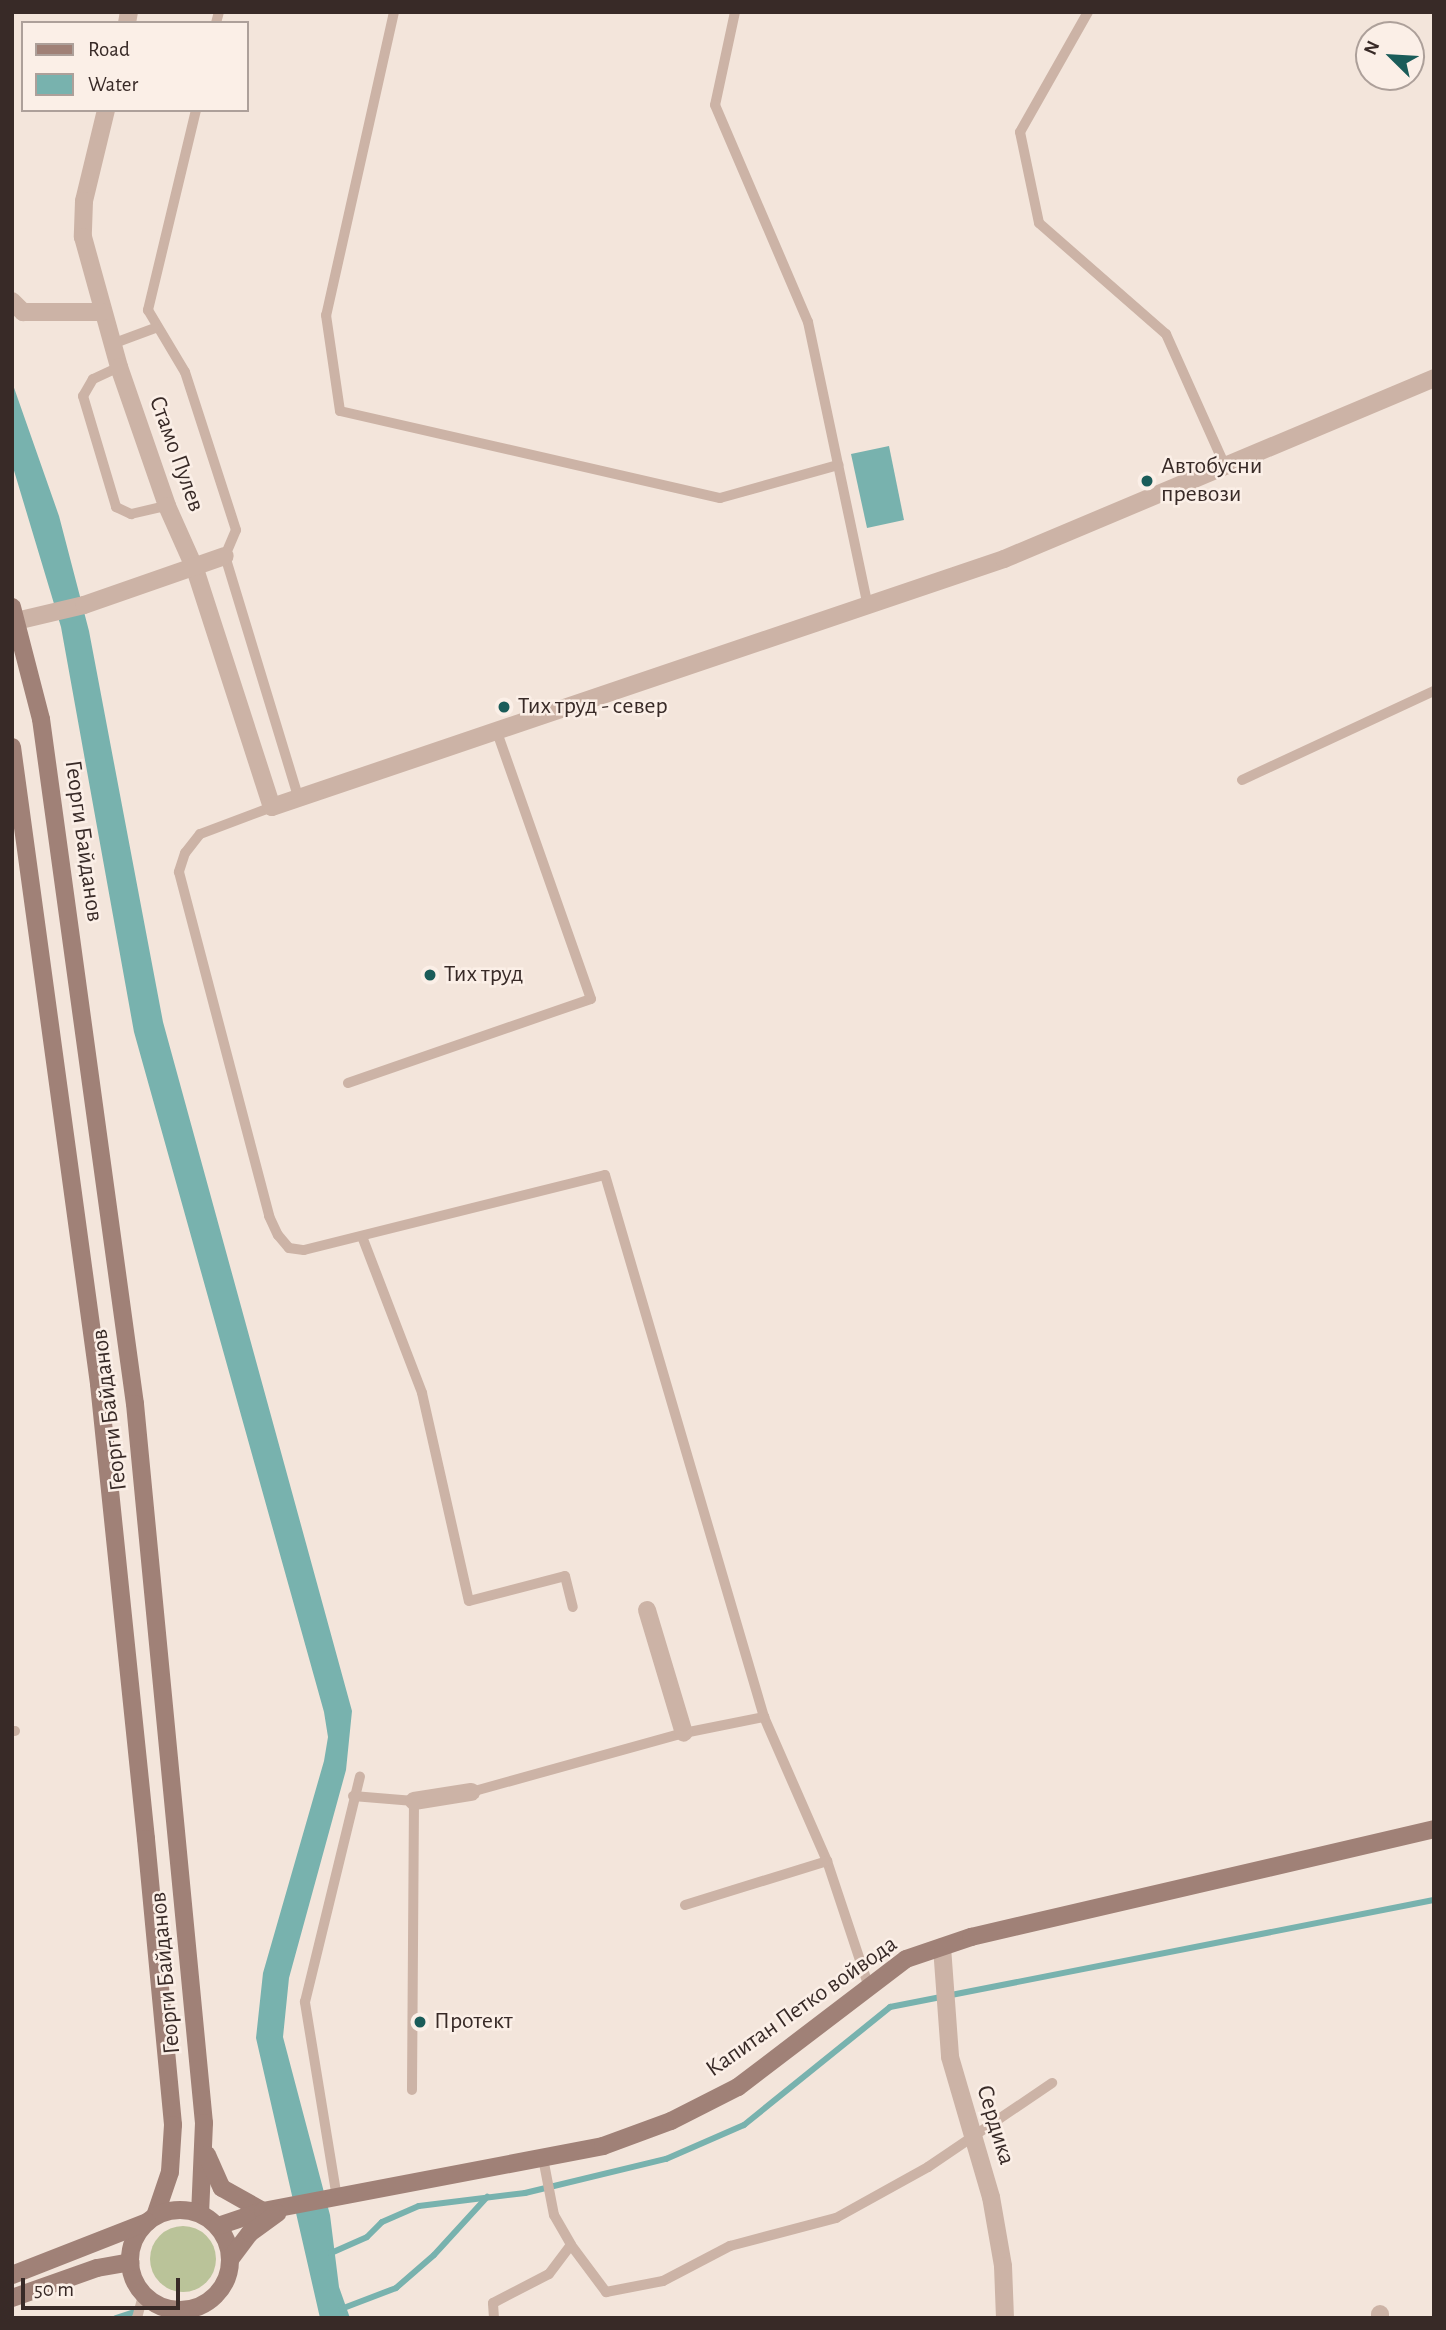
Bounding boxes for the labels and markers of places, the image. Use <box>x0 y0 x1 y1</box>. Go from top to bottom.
place label: Автобусни превози <box>1161 453 1262 509</box>
marker: Автобусни превози <box>1139 473 1155 489</box>
place label: Тих труд - север <box>518 693 668 721</box>
marker: Тих труд - север <box>496 699 512 715</box>
place label: Тих труд <box>444 961 523 989</box>
marker: Тих труд <box>422 967 438 983</box>
place label: Протект <box>434 2008 513 2036</box>
marker: Протект <box>412 2014 428 2030</box>

